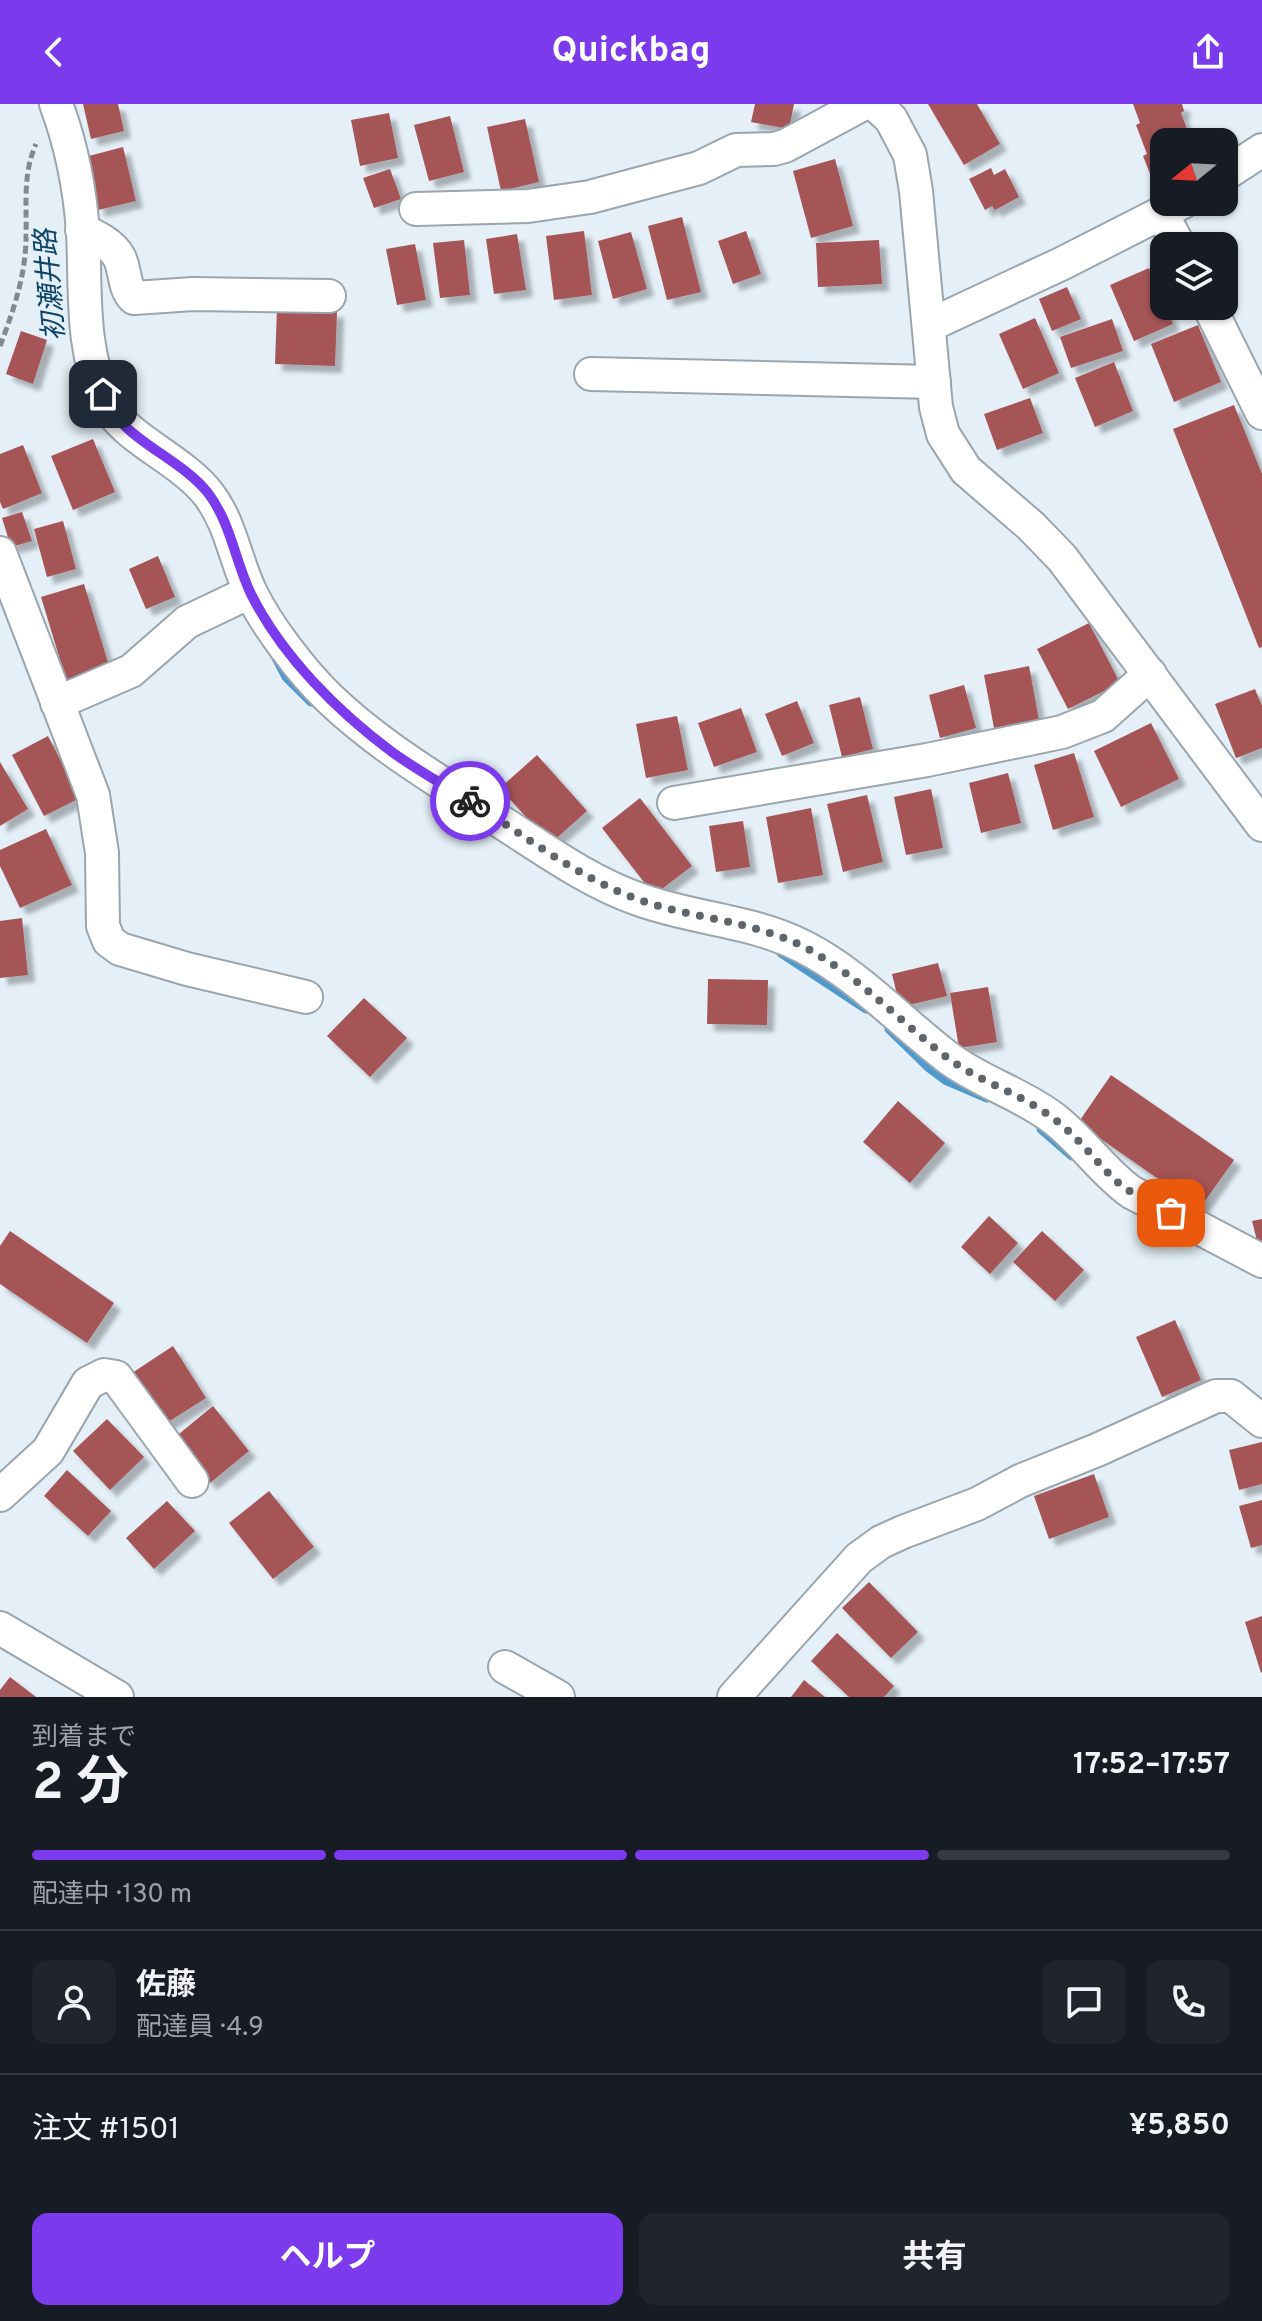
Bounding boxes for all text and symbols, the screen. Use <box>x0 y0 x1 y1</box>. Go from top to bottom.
text: Quickbag <box>551 29 711 75</box>
icon: back <box>32 30 76 74</box>
icon: share <box>1186 30 1230 74</box>
north arrow <box>1150 128 1238 216</box>
map controls <box>1150 128 1238 320</box>
water label: 初瀬井路 <box>29 225 75 342</box>
button: layers <box>1150 232 1238 320</box>
pin <box>69 360 137 428</box>
icon: home <box>81 372 125 416</box>
courier <box>430 761 510 841</box>
icon: bike <box>448 779 492 823</box>
pin <box>1137 1179 1205 1247</box>
icon: bag <box>1149 1191 1193 1235</box>
text: 到着まで <box>32 1722 136 1755</box>
text: 17:52–17:57 <box>1073 1747 1230 1784</box>
text: 2 分 <box>32 1752 129 1818</box>
text: 配達中 · 130 m <box>32 1879 192 1912</box>
button: person <box>32 1960 116 2044</box>
button: chat <box>1042 1960 1126 2044</box>
button: phone <box>1146 1960 1230 2044</box>
text: 佐藤 <box>136 1968 196 2005</box>
text: 配達員 · 4.9 <box>136 2012 264 2045</box>
text: ¥5,850 <box>1129 2108 1230 2145</box>
text: 注文 #1501 <box>32 2112 180 2149</box>
button: ヘルプ <box>32 2213 623 2305</box>
button: 共有 <box>639 2213 1230 2305</box>

